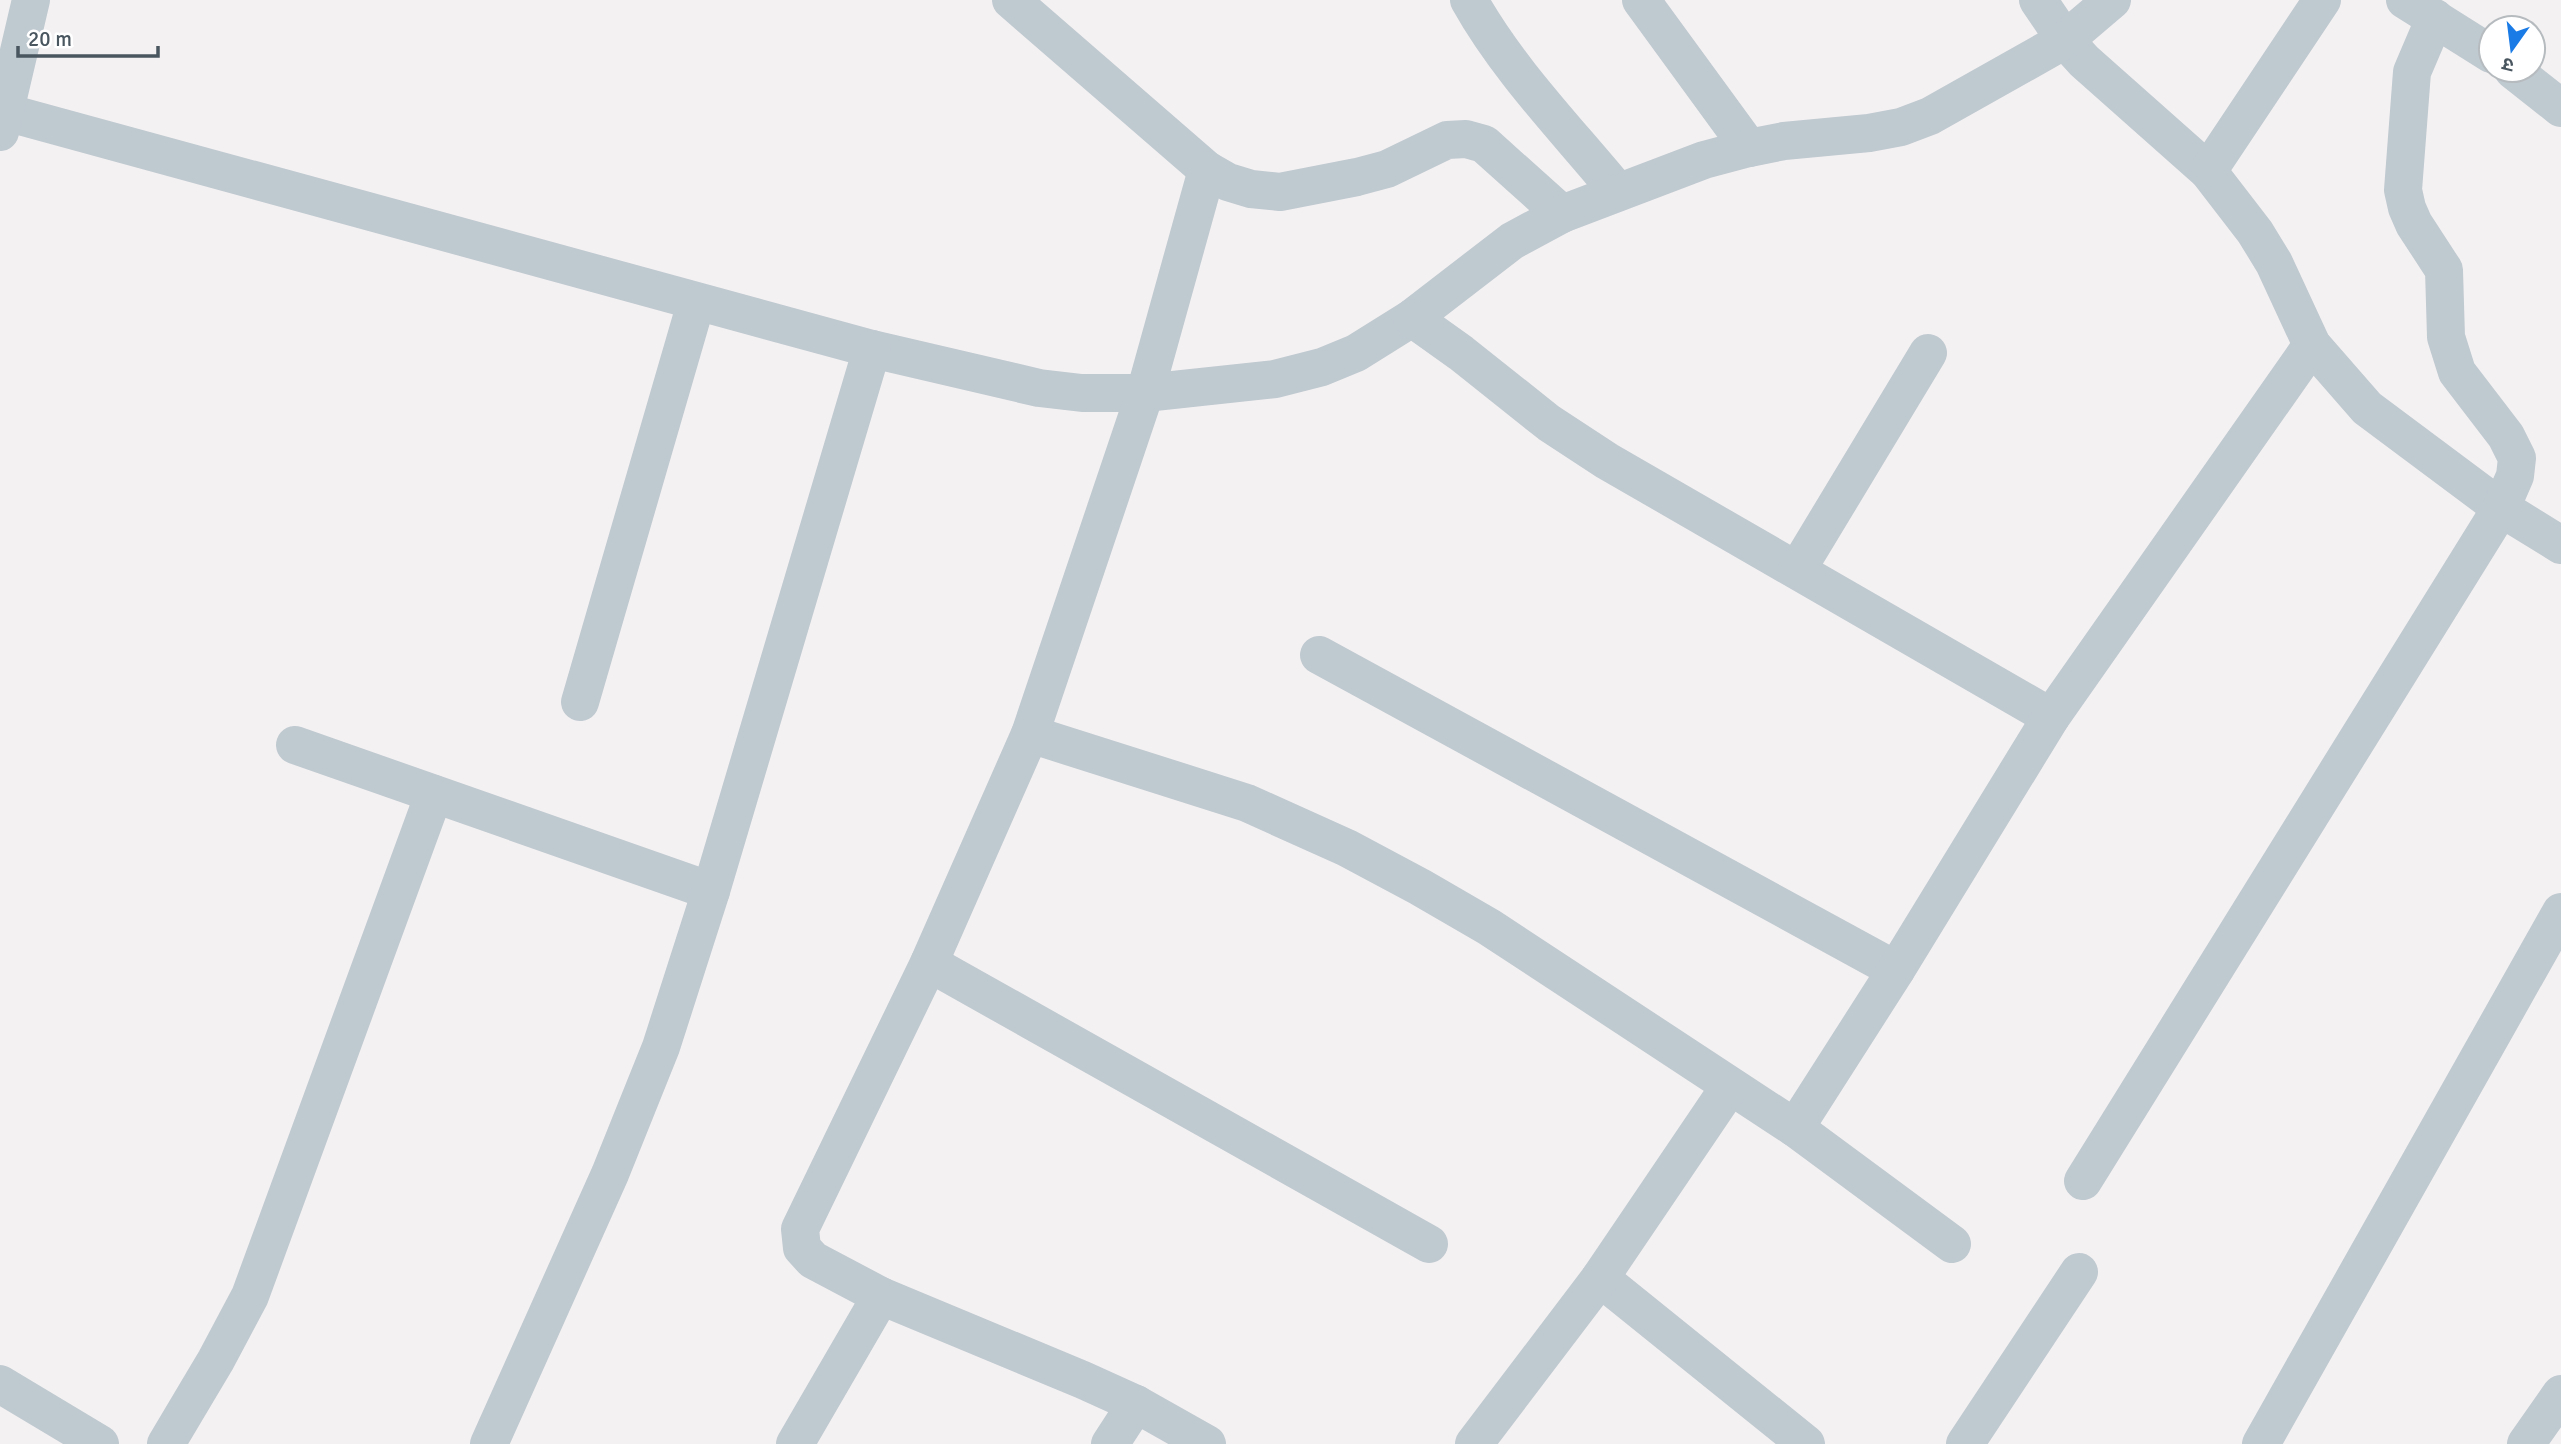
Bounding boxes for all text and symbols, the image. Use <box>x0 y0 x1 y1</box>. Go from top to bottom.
scale bar <box>18 14 158 58</box>
north arrow <box>2477 14 2547 84</box>
text: 20 m <box>28 26 72 52</box>
text: उ <box>2499 51 2516 78</box>

